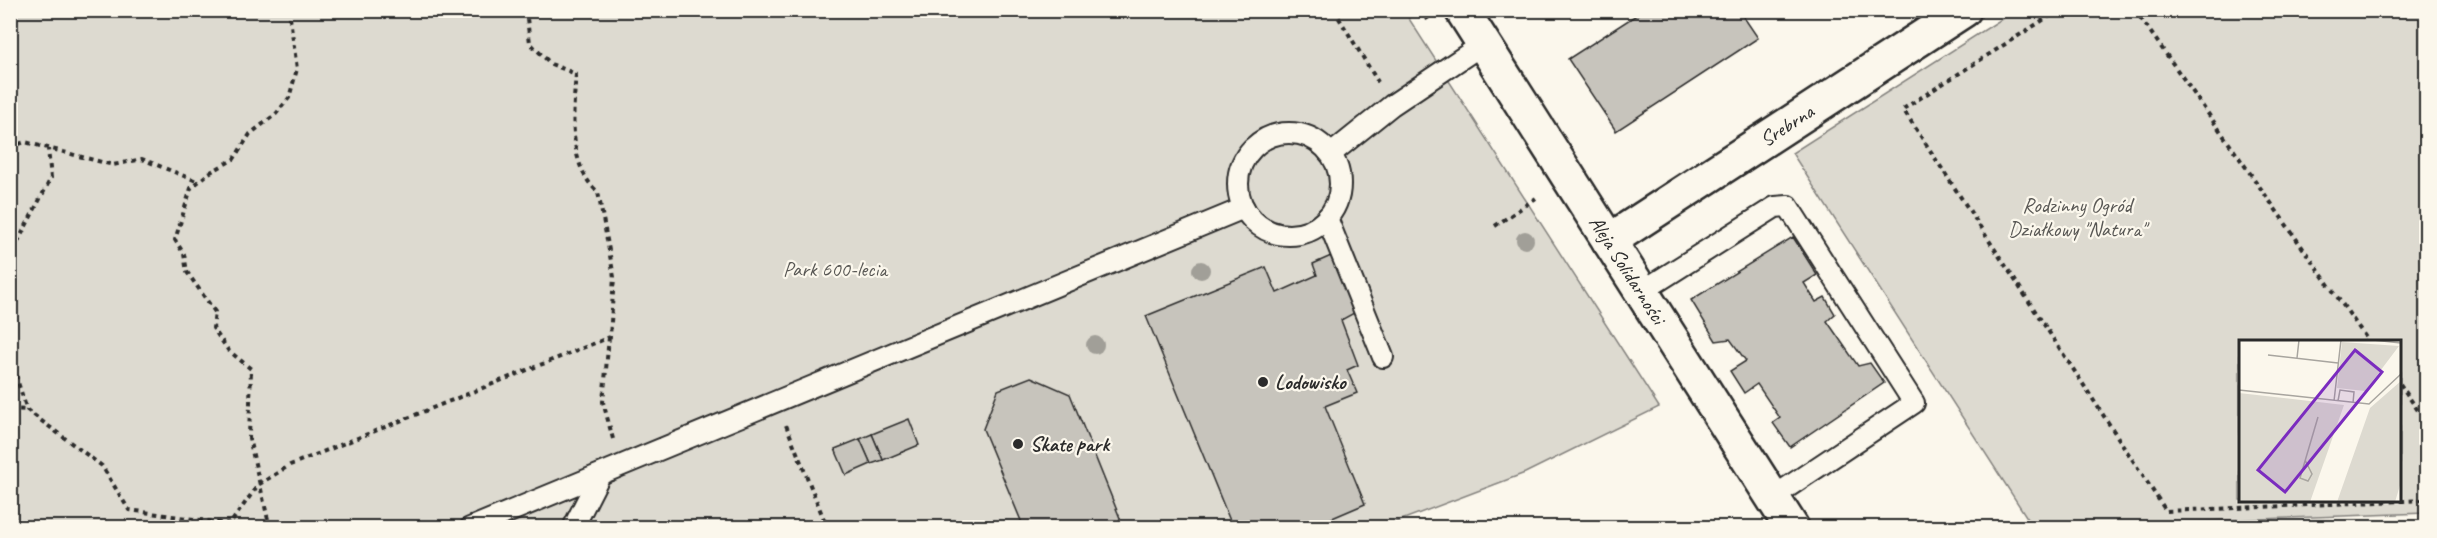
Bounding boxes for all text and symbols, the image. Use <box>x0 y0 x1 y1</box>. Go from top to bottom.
street label: Srebrna <box>1755 98 1820 152</box>
park label: Rodzinny Ogród Działkowy "Natura" <box>2008 192 2150 242</box>
street label: Aleja Solidarności <box>1583 211 1673 331</box>
park label: Park 600-lecia <box>783 256 889 282</box>
inset map <box>2239 340 2401 502</box>
place label: Lodowisko <box>1275 369 1347 395</box>
marker: Lodowisko <box>1256 375 1270 389</box>
place label: Skate park <box>1030 431 1111 457</box>
marker: Skate park <box>1011 437 1025 451</box>

